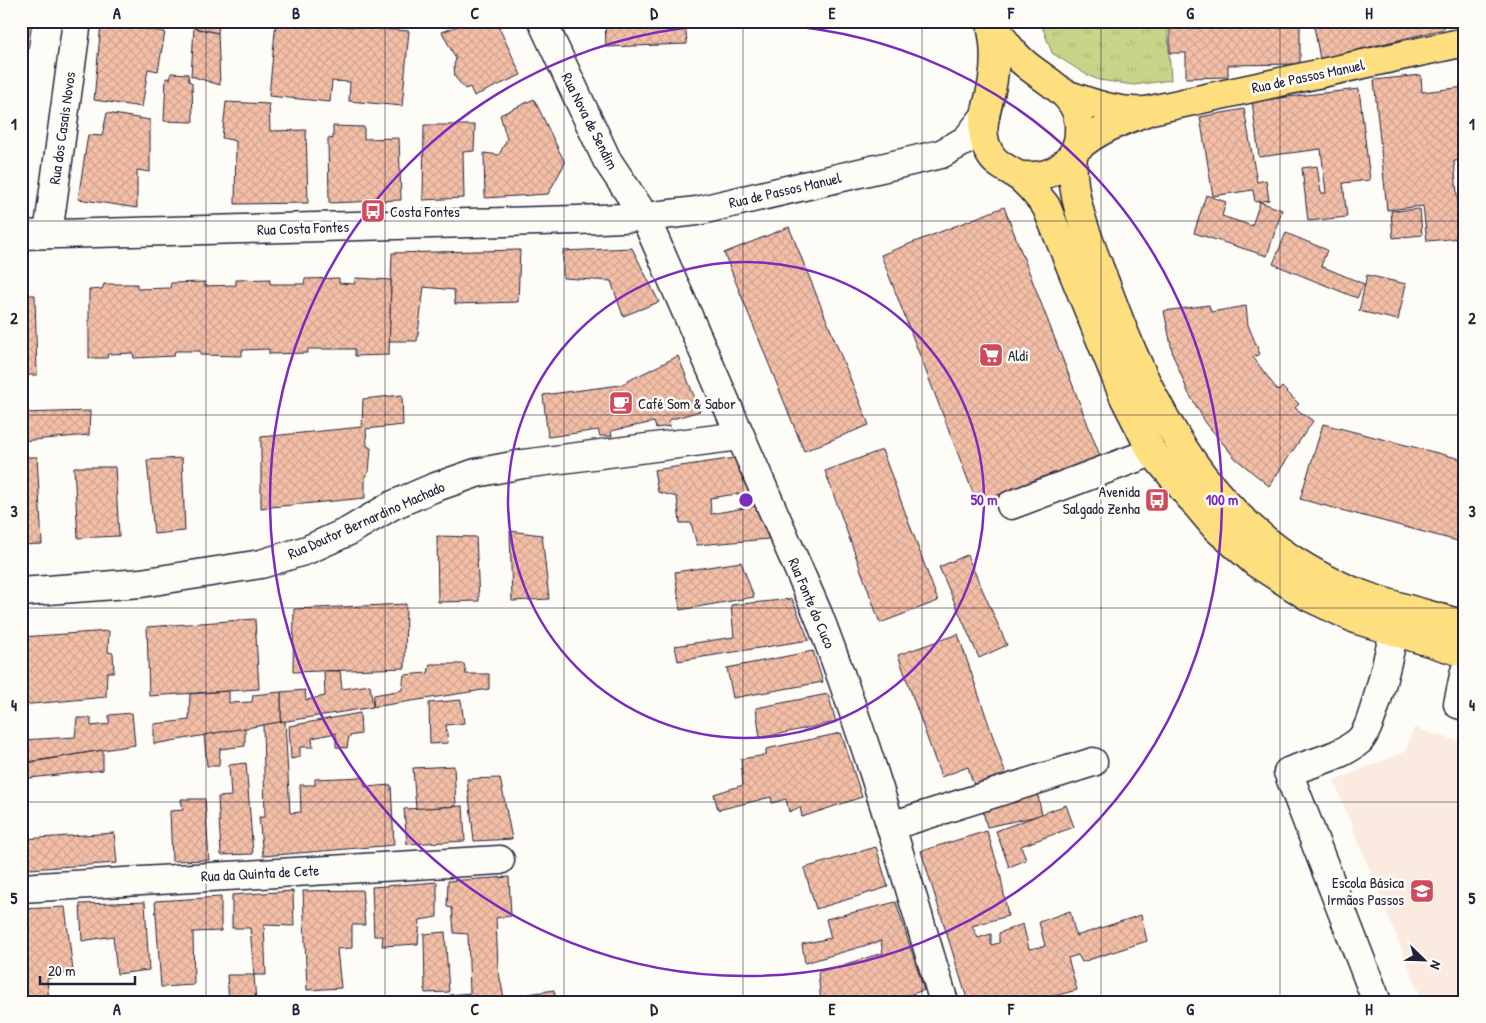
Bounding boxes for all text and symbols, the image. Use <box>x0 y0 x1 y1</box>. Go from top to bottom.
text: A <box>113 2 121 24</box>
text: B <box>292 2 300 24</box>
text: C <box>471 2 480 24</box>
text: D <box>650 2 658 24</box>
text: E <box>828 2 836 24</box>
text: F <box>1007 2 1015 24</box>
text: G <box>1186 2 1194 24</box>
text: H <box>1365 2 1373 24</box>
street label: Rua de Passos Manuel <box>1250 54 1366 98</box>
street label: Rua Nova de Sendim <box>557 69 623 173</box>
street label: Rua dos Casais Novos <box>44 70 80 186</box>
text: 1 <box>11 113 17 135</box>
text: 1 <box>1469 113 1475 135</box>
street label: Rua de Passos Manuel <box>727 167 843 213</box>
bus stop icon: Costa Fontes <box>360 198 386 224</box>
place label: Costa Fontes <box>390 201 460 222</box>
street label: Rua Costa Fontes <box>257 216 350 240</box>
text: 2 <box>10 307 18 329</box>
text: 2 <box>1468 307 1476 329</box>
supermarket icon: Aldi <box>978 342 1004 368</box>
place label: Aldi <box>1008 345 1029 366</box>
cafe icon: Café Som & Sabor <box>608 390 634 416</box>
place label: Café Som & Sabor <box>638 393 736 414</box>
street label: Rua Doutor Bernardino Machado <box>284 476 448 564</box>
place label: Avenida Salgado Zenha <box>1063 481 1140 519</box>
bus stop icon: Avenida Salgado Zenha <box>1144 487 1170 513</box>
text: 50 m <box>971 489 997 510</box>
text: 100 m <box>1206 489 1238 510</box>
centre of rings <box>737 491 755 509</box>
text: 3 <box>10 500 18 522</box>
text: 3 <box>1468 500 1476 522</box>
street label: Rua Fonte do Cuco <box>783 554 841 652</box>
text: 4 <box>11 694 17 716</box>
text: 4 <box>1469 694 1475 716</box>
street label: Rua da Quinta de Cete <box>200 859 320 887</box>
place label: Escola Básica Irmãos Passos <box>1327 872 1404 910</box>
school or university icon: Escola Básica Irmãos Passos <box>1409 878 1435 904</box>
text: 5 <box>11 887 18 909</box>
text: 5 <box>1469 887 1476 909</box>
north arrow <box>1398 936 1448 986</box>
scale bar <box>40 953 135 985</box>
text: N <box>1426 958 1447 973</box>
text: 20 m <box>48 960 75 981</box>
text: A <box>113 998 121 1020</box>
text: B <box>292 998 300 1020</box>
text: C <box>471 998 480 1020</box>
text: D <box>650 998 658 1020</box>
text: E <box>828 998 836 1020</box>
text: F <box>1007 998 1015 1020</box>
text: G <box>1186 998 1194 1020</box>
text: H <box>1365 998 1373 1020</box>

